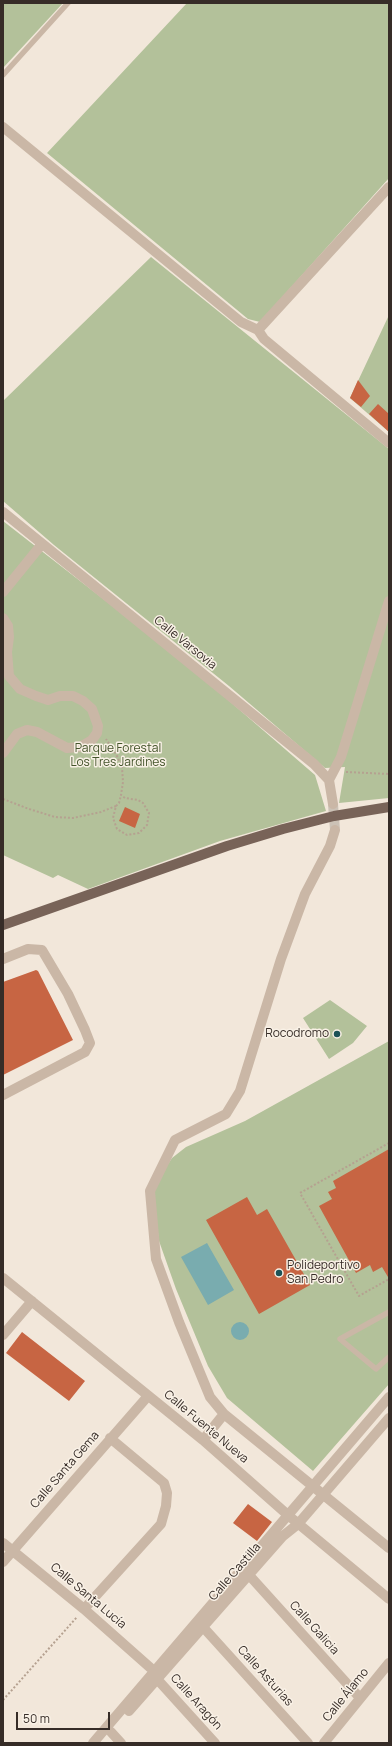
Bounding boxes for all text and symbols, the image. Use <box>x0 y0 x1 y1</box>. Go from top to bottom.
street label: Calle Varsovia <box>151 613 219 673</box>
park label: Parque Forestal Los Tres Jardines <box>70 742 166 770</box>
place label: Rocodromo <box>265 1027 329 1041</box>
marker: Rocodromo <box>332 1029 342 1039</box>
place label: Polideportivo San Pedro <box>287 1259 360 1287</box>
marker: Polideportivo San Pedro <box>274 1268 284 1278</box>
street label: Calle Fuente Nueva <box>161 1387 251 1467</box>
street label: Calle Santa Gema <box>28 1428 102 1512</box>
street label: Calle Castilla <box>206 1540 264 1604</box>
street label: Calle Santa Lucía <box>47 1560 129 1632</box>
street label: Calle Galicia <box>286 1598 342 1658</box>
street label: Calle Asturias <box>234 1643 296 1709</box>
street label: Calle Álamo <box>320 1665 372 1725</box>
street label: Calle Aragón <box>167 1671 225 1733</box>
scale bar <box>18 1704 112 1730</box>
text: 50 m <box>23 1710 50 1727</box>

